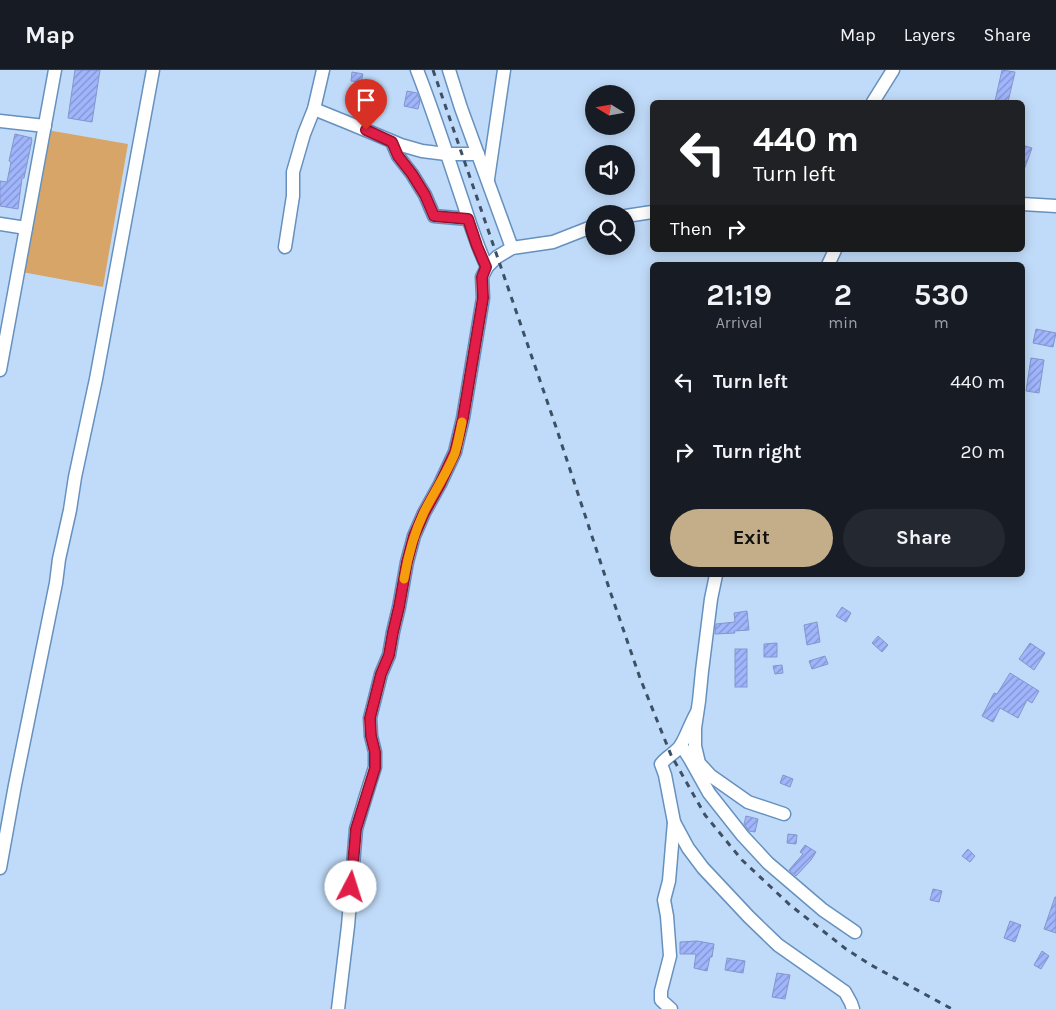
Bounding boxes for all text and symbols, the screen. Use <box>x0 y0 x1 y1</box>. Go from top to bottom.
text: Map <box>25 21 75 49</box>
text: Map <box>840 24 876 46</box>
text: Layers <box>904 24 956 46</box>
text: Share <box>984 24 1031 46</box>
pin <box>345 79 387 130</box>
north arrow <box>585 85 635 135</box>
map controls <box>585 85 635 255</box>
icon: arrive <box>352 86 380 114</box>
text: 440 m <box>753 119 859 160</box>
icon: left <box>670 120 735 185</box>
button: sound <box>585 145 635 195</box>
text: Turn left <box>753 161 836 187</box>
button: search <box>585 205 635 255</box>
icon: right <box>722 215 750 243</box>
text: Then <box>670 218 712 240</box>
text: 21:19 <box>706 277 772 313</box>
text: 2 <box>834 277 852 313</box>
text: 530 <box>914 277 969 313</box>
text: Arrival <box>716 313 763 332</box>
text: min <box>828 313 858 332</box>
text: m <box>934 313 949 332</box>
icon: left <box>670 368 698 396</box>
text: Turn left <box>713 371 788 393</box>
text: 440 m <box>950 371 1005 393</box>
icon: right <box>670 438 698 466</box>
text: Turn right <box>713 441 802 463</box>
text: 20 m <box>960 441 1005 463</box>
button: Exit <box>670 509 833 567</box>
button: Share <box>843 509 1005 567</box>
position arrow <box>324 860 376 912</box>

